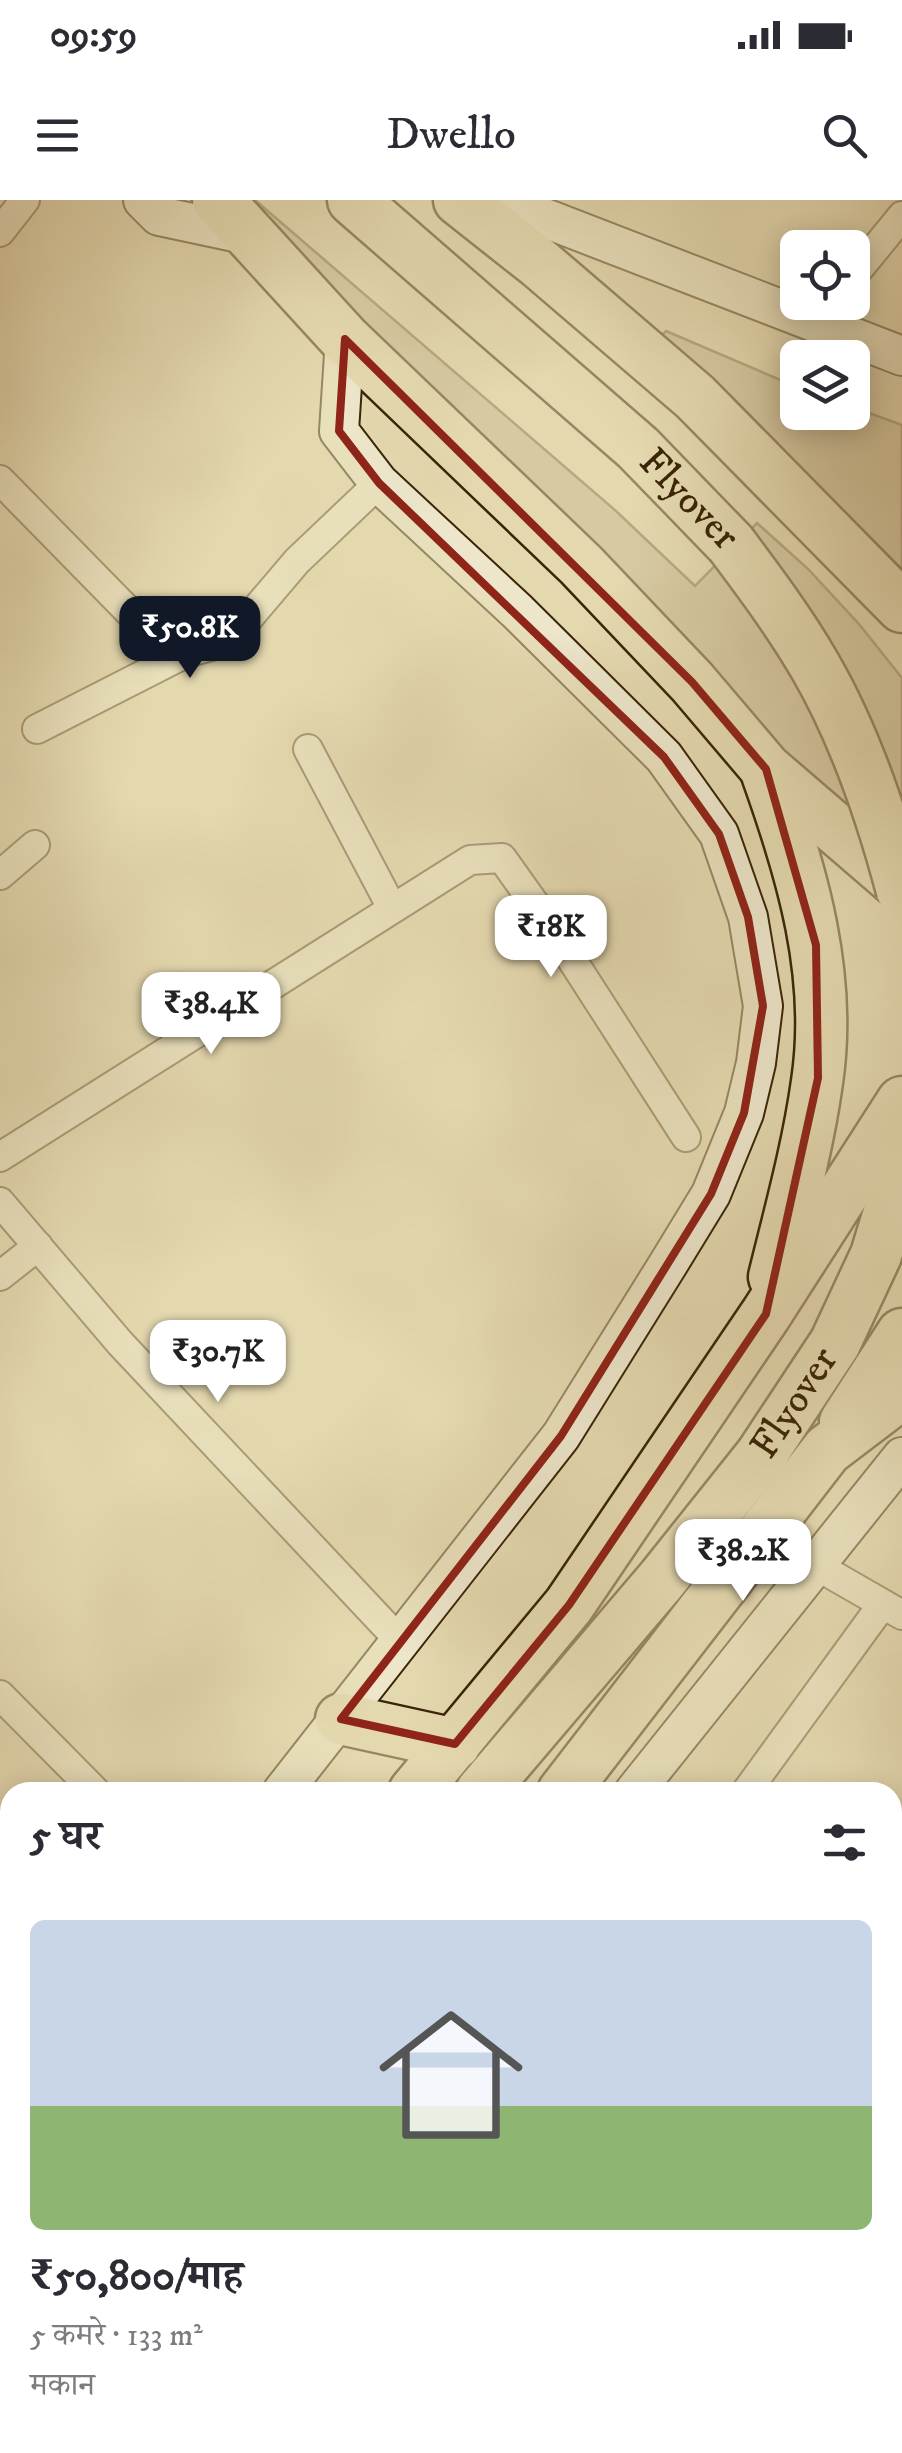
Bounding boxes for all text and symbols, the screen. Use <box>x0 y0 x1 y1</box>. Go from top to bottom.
text: 09:59 <box>50 11 137 59</box>
text: Dwello <box>386 107 516 163</box>
icon: menu <box>30 108 85 163</box>
icon: search <box>817 108 872 163</box>
map controls <box>780 230 870 430</box>
button: locate <box>780 230 870 320</box>
button: layers <box>780 340 870 430</box>
street label: Flyover <box>627 438 749 562</box>
pin: ₹50.8K <box>109 596 271 681</box>
text: ₹50.8K <box>141 608 239 648</box>
pin: ₹18K <box>492 895 610 980</box>
text: ₹18K <box>517 907 585 947</box>
pin: ₹38.4K <box>130 972 292 1057</box>
text: ₹38.4K <box>164 984 258 1024</box>
pin: ₹30.7K <box>137 1320 299 1405</box>
text: ₹30.7K <box>172 1332 264 1372</box>
street label: Flyover <box>740 1338 850 1469</box>
pin: ₹38.2K <box>662 1519 824 1604</box>
text: ₹38.2K <box>697 1531 789 1571</box>
text: 5 घर <box>30 1811 102 1863</box>
icon: filters <box>817 1815 872 1870</box>
icon: home <box>361 1985 541 2165</box>
text: ₹50,800/माह <box>30 2251 243 2303</box>
text: 5 कमरे · 133 m² <box>30 2316 203 2356</box>
text: मकान <box>30 2366 95 2406</box>

